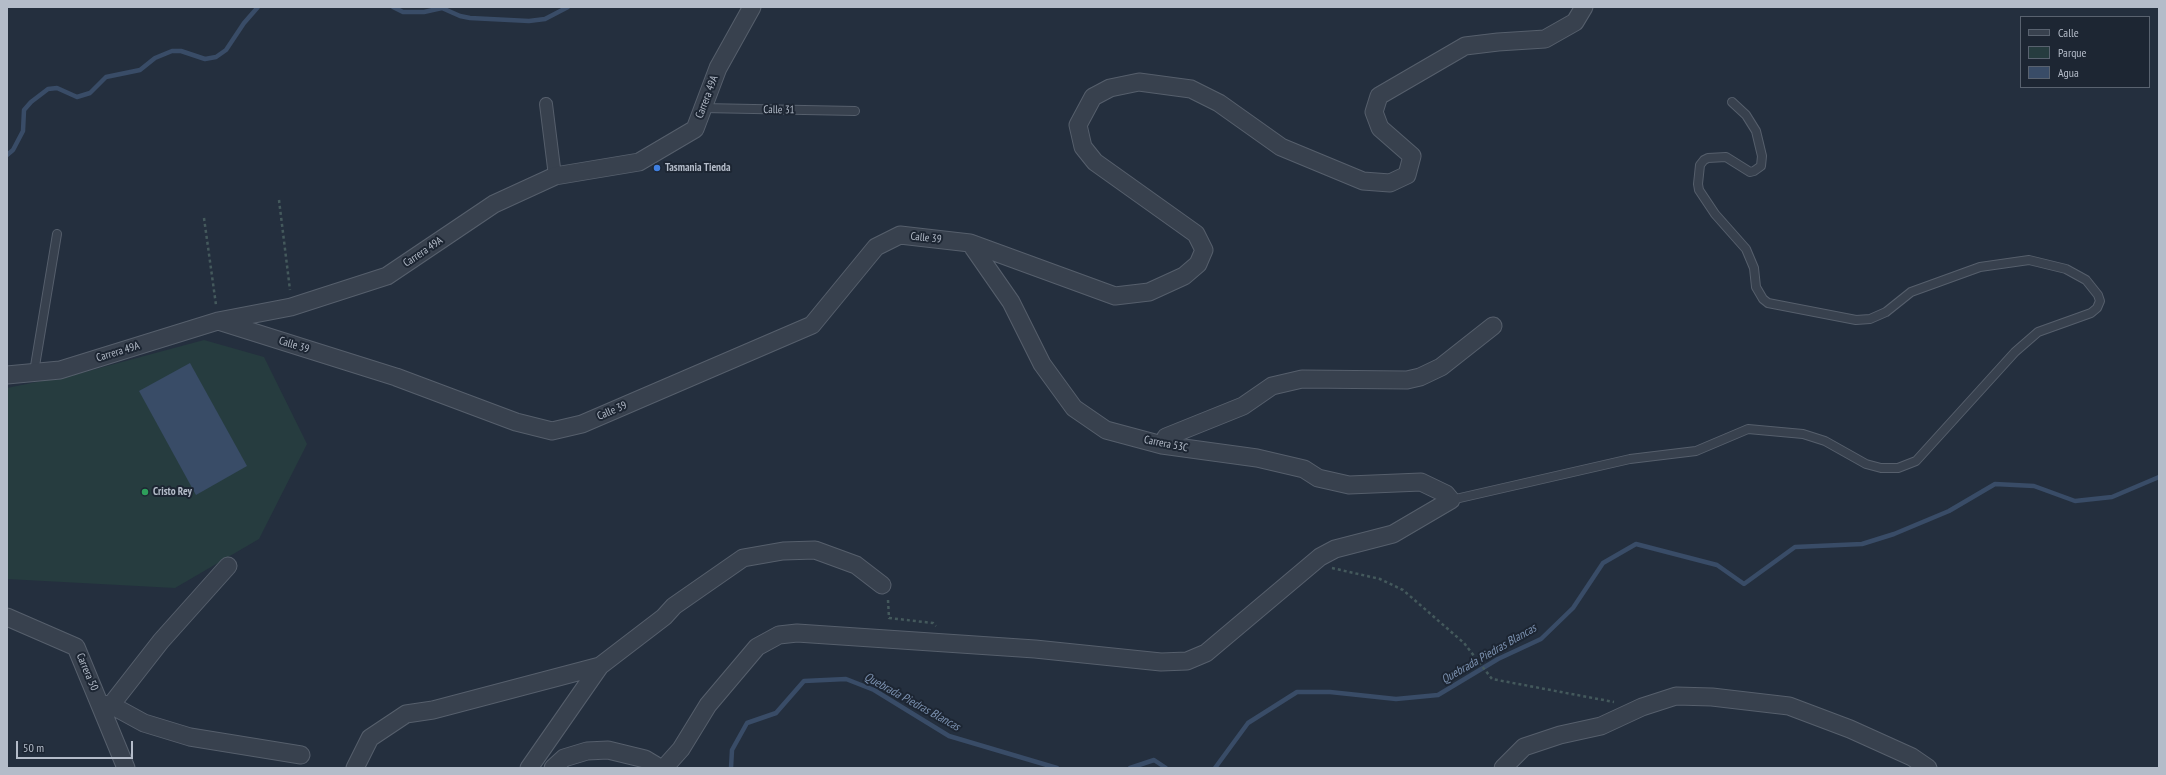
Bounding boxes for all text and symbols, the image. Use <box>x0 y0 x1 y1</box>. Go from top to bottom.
legend <box>2020 16 2150 88</box>
text: Calle <box>2058 25 2079 40</box>
text: Parque <box>2058 45 2087 60</box>
text: Agua <box>2058 65 2079 80</box>
street label: Carrera 49A <box>693 74 721 120</box>
street label: Calle 31 <box>763 103 795 117</box>
place label: Tasmania Tienda <box>665 161 730 175</box>
marker: Tasmania Tienda <box>652 163 662 173</box>
street label: Calle 39 <box>910 230 942 246</box>
street label: Carrera 49A <box>401 234 445 270</box>
street label: Calle 39 <box>277 334 311 356</box>
street label: Carrera 49A <box>95 339 141 365</box>
street label: Calle 39 <box>595 399 629 423</box>
street label: Carrera 53C <box>1143 433 1189 455</box>
place label: Cristo Rey <box>153 485 192 499</box>
marker: Cristo Rey <box>140 487 150 497</box>
water label: Quebrada Piedras Blancas <box>1439 621 1539 687</box>
street label: Carrera 50 <box>73 651 101 693</box>
water label: Quebrada Piedras Blancas <box>862 670 962 734</box>
scale bar <box>18 733 135 759</box>
text: 50 m <box>23 740 44 755</box>

